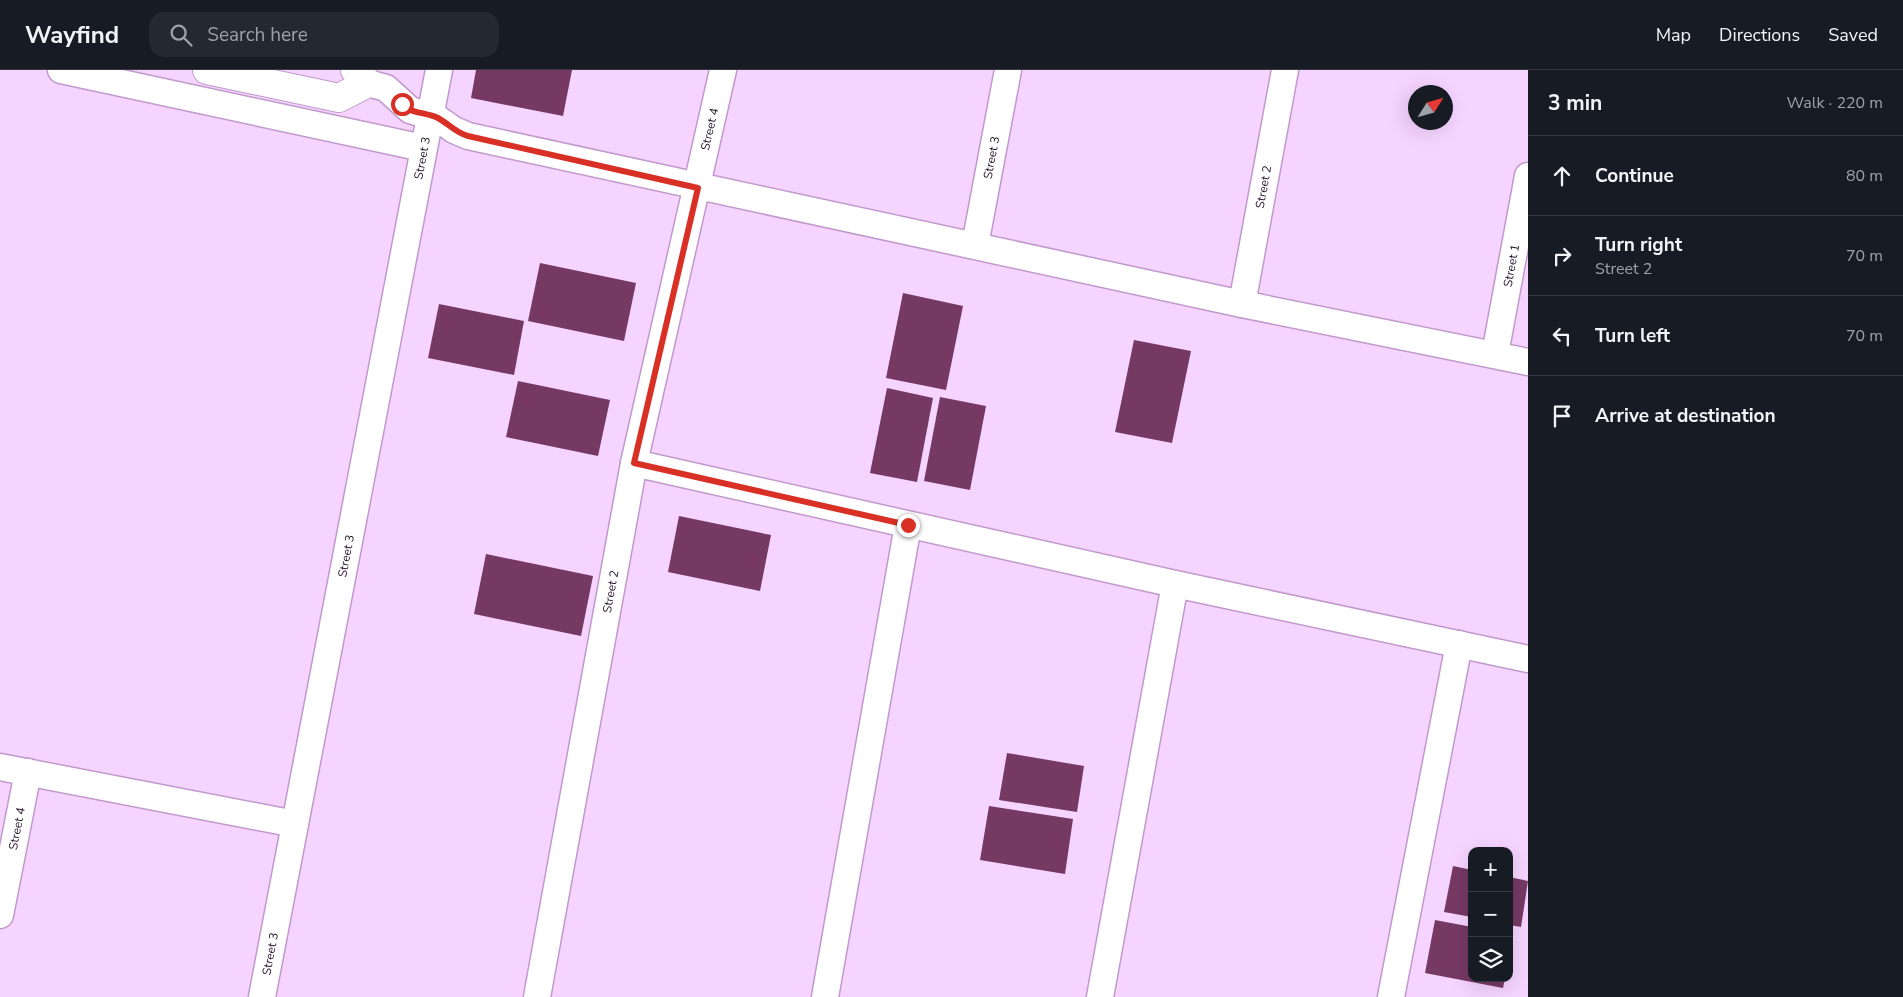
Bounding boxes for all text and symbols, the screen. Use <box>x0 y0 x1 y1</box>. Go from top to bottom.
search box <box>149 12 499 57</box>
text: Wayfind <box>25 19 119 51</box>
icon: search <box>167 21 195 49</box>
text: Search here <box>207 22 308 48</box>
text: Map <box>1656 23 1691 47</box>
text: Directions <box>1719 23 1800 47</box>
text: Saved <box>1828 23 1878 47</box>
north arrow <box>1408 85 1453 130</box>
text: 3 min <box>1548 89 1602 117</box>
text: Walk · 220 m <box>1787 92 1883 114</box>
route start <box>391 93 414 116</box>
street label: Street 4 <box>697 106 722 152</box>
street label: Street 3 <box>410 135 434 181</box>
street label: Street 3 <box>980 135 1003 180</box>
icon: ahead <box>1548 162 1576 190</box>
text: Continue <box>1595 163 1674 189</box>
street label: Street 2 <box>1252 164 1275 210</box>
text: 80 m <box>1846 165 1883 187</box>
text: Turn right <box>1595 232 1682 258</box>
icon: right <box>1548 242 1576 270</box>
street label: Street 1 <box>1500 243 1523 288</box>
text: 70 m <box>1846 245 1883 267</box>
text: Street 2 <box>1595 258 1652 280</box>
icon: left <box>1548 322 1576 350</box>
text: Turn left <box>1595 323 1670 349</box>
text: 70 m <box>1846 325 1883 347</box>
icon: arrive <box>1548 402 1576 430</box>
text: Arrive at destination <box>1595 403 1776 429</box>
route end <box>897 514 920 537</box>
street label: Street 3 <box>334 533 358 579</box>
street label: Street 2 <box>599 569 622 614</box>
street label: Street 4 <box>5 806 29 851</box>
map controls <box>1468 847 1513 982</box>
button: + <box>1468 847 1513 892</box>
button: − <box>1468 892 1513 937</box>
street label: Street 3 <box>258 931 282 976</box>
button: layers <box>1468 937 1513 982</box>

